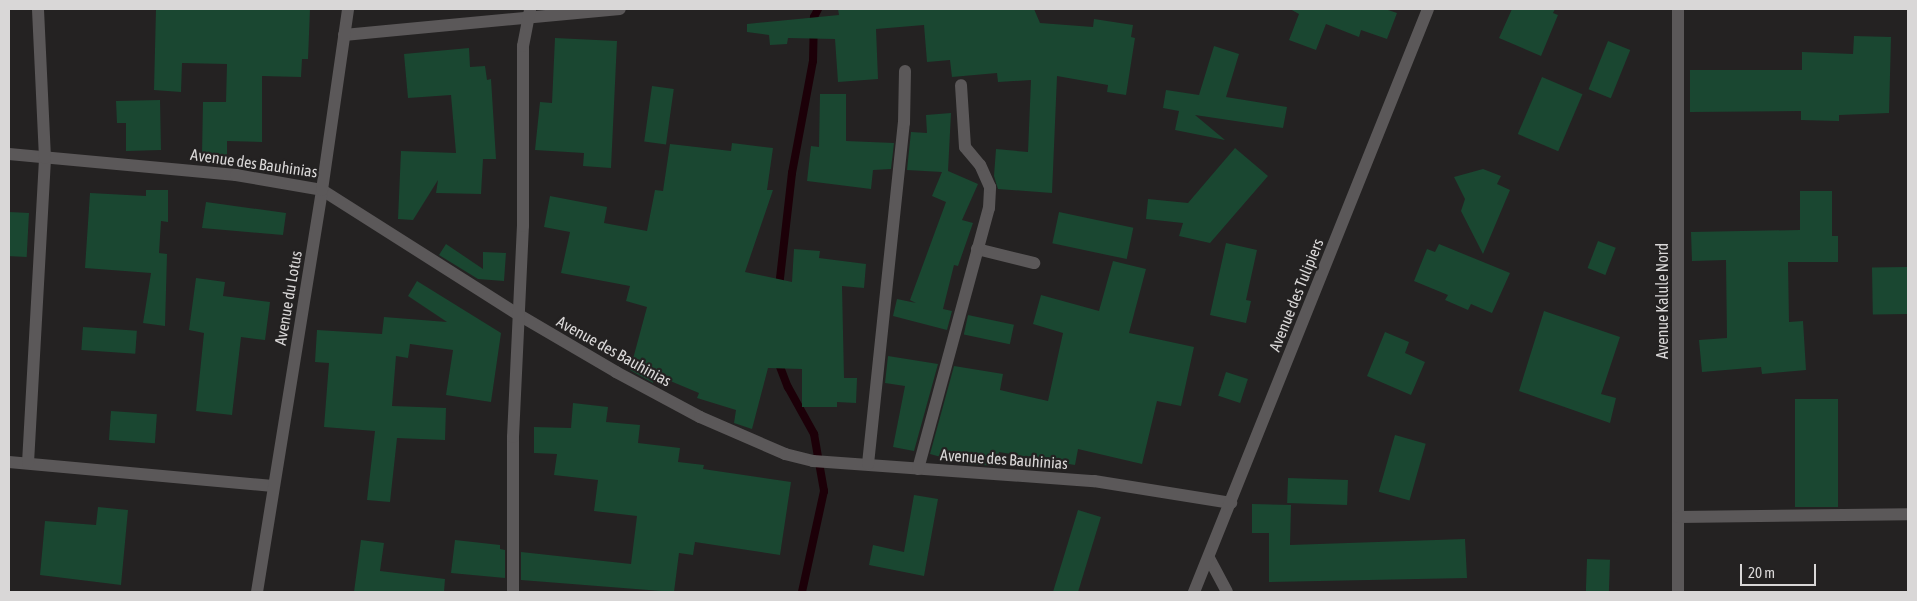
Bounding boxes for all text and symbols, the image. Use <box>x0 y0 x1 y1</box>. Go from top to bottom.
street label: Avenue des Bauhinias <box>189 145 319 181</box>
street label: Avenue des Tulipiers <box>1265 236 1327 354</box>
street label: Avenue Kalule Nord <box>1652 243 1672 359</box>
street label: Avenue du Lotus <box>270 249 306 347</box>
street label: Avenue des Bauhinias <box>553 312 675 390</box>
street label: Avenue des Bauhinias <box>940 445 1068 473</box>
scale bar <box>1742 554 1818 586</box>
text: 20 m <box>1748 564 1775 581</box>

